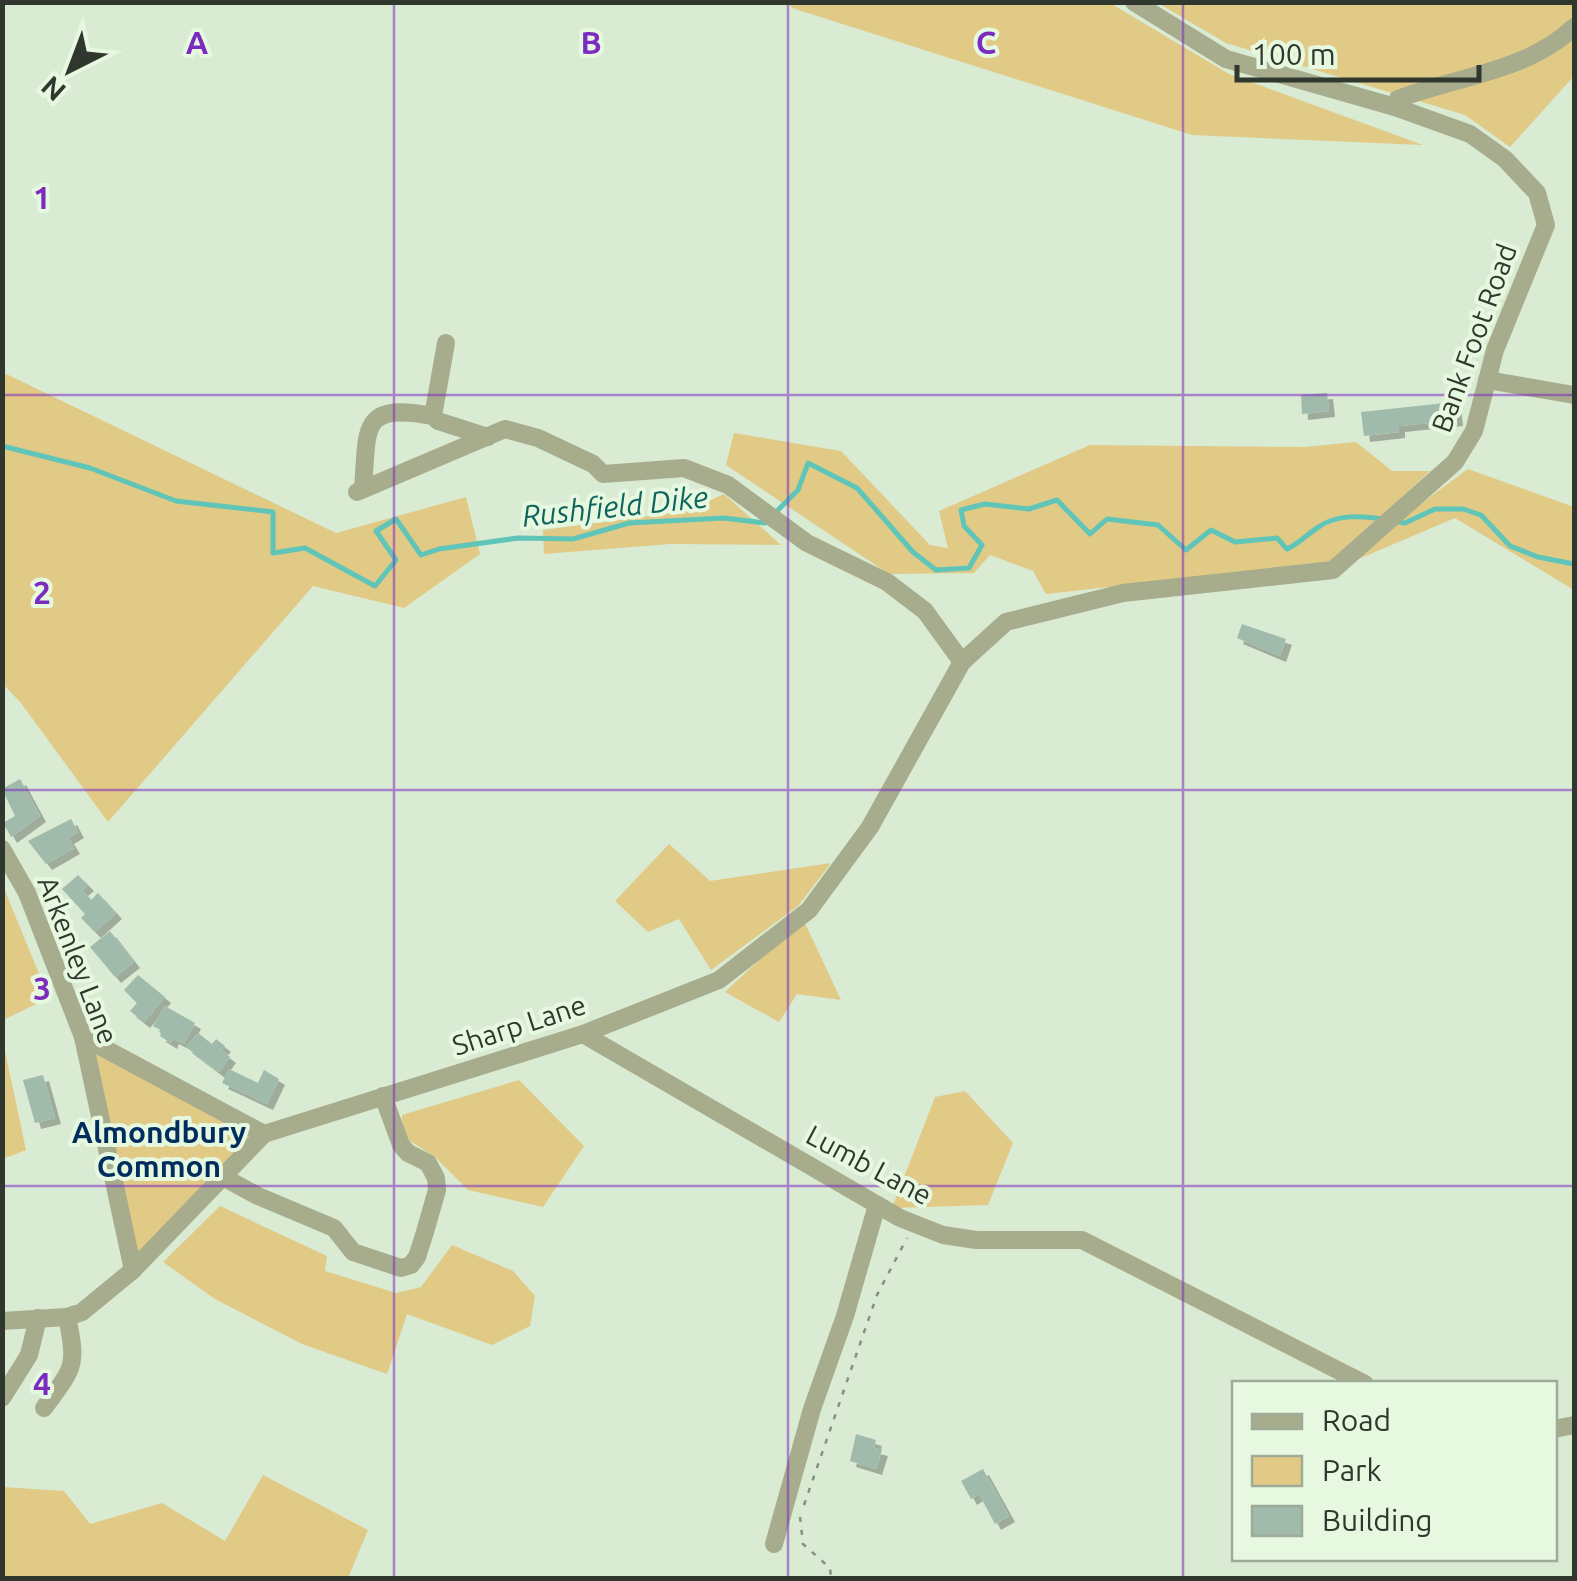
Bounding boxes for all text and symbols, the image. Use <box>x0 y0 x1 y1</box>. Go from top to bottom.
north arrow <box>20 20 120 120</box>
scale bar <box>1237 20 1480 82</box>
text: A <box>186 24 209 60</box>
text: B <box>580 24 602 60</box>
text: C <box>976 24 996 60</box>
text: 100 m <box>1252 37 1336 71</box>
text: N <box>35 70 71 107</box>
text: 1 <box>33 179 51 215</box>
street label: Bank Foot Road <box>1425 239 1522 436</box>
water label: Rushfield Dike <box>520 479 710 533</box>
text: 2 <box>33 574 51 610</box>
street label: Arkenley Lane <box>32 872 125 1048</box>
text: 3 <box>33 970 51 1006</box>
street label: Sharp Lane <box>448 988 590 1061</box>
district label: Almondbury Common <box>72 1115 246 1183</box>
street label: Lumb Lane <box>801 1119 937 1210</box>
text: 4 <box>33 1365 51 1401</box>
legend <box>1232 1381 1557 1561</box>
text: Road <box>1322 1403 1391 1437</box>
text: Park <box>1322 1453 1382 1487</box>
text: Building <box>1322 1503 1433 1537</box>

